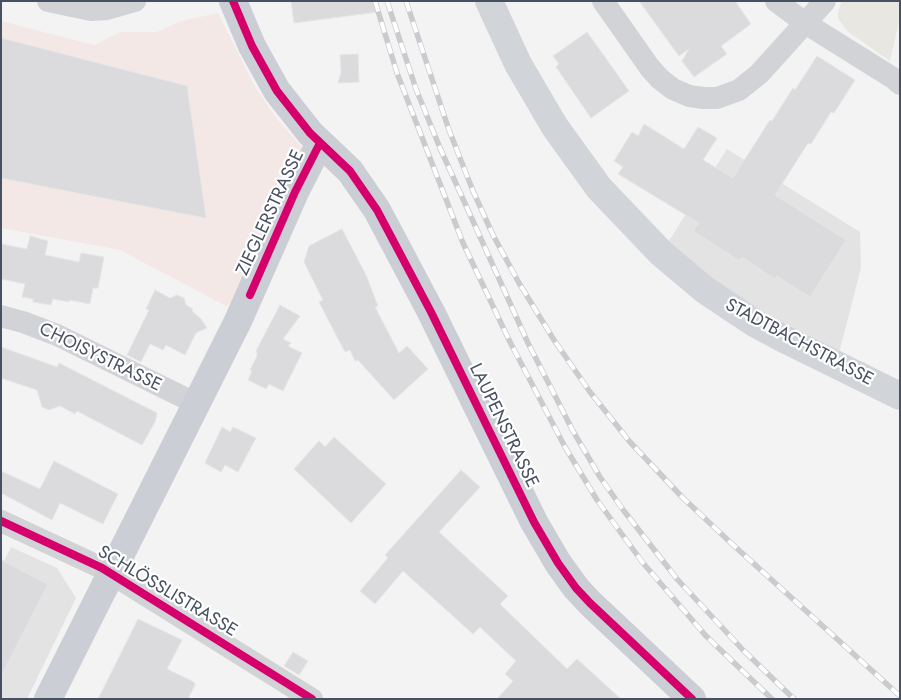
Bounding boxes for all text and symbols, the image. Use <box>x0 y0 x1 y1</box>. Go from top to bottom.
street label: ZIEGLERSTRASSE <box>232 147 310 279</box>
street label: STADTBACHSTRASSE <box>721 295 877 391</box>
street label: CHOISYSTRASSE <box>35 319 165 397</box>
street label: LAUPENSTRASSE <box>464 360 542 492</box>
street label: SCHLÖSSLISTRASSE <box>93 542 241 642</box>

